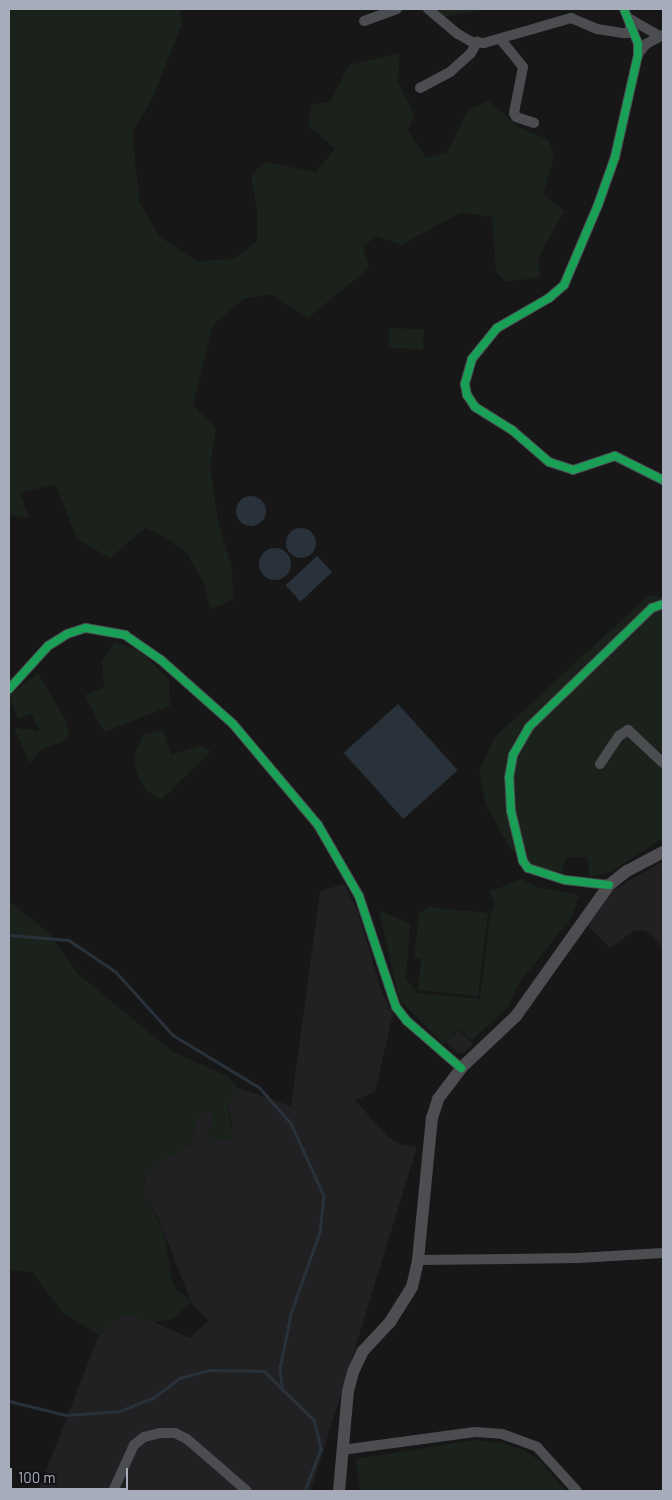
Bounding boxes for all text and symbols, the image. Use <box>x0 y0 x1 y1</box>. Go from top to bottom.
scale bar <box>12 1458 130 1490</box>
text: 100 m <box>18 1468 56 1486</box>

